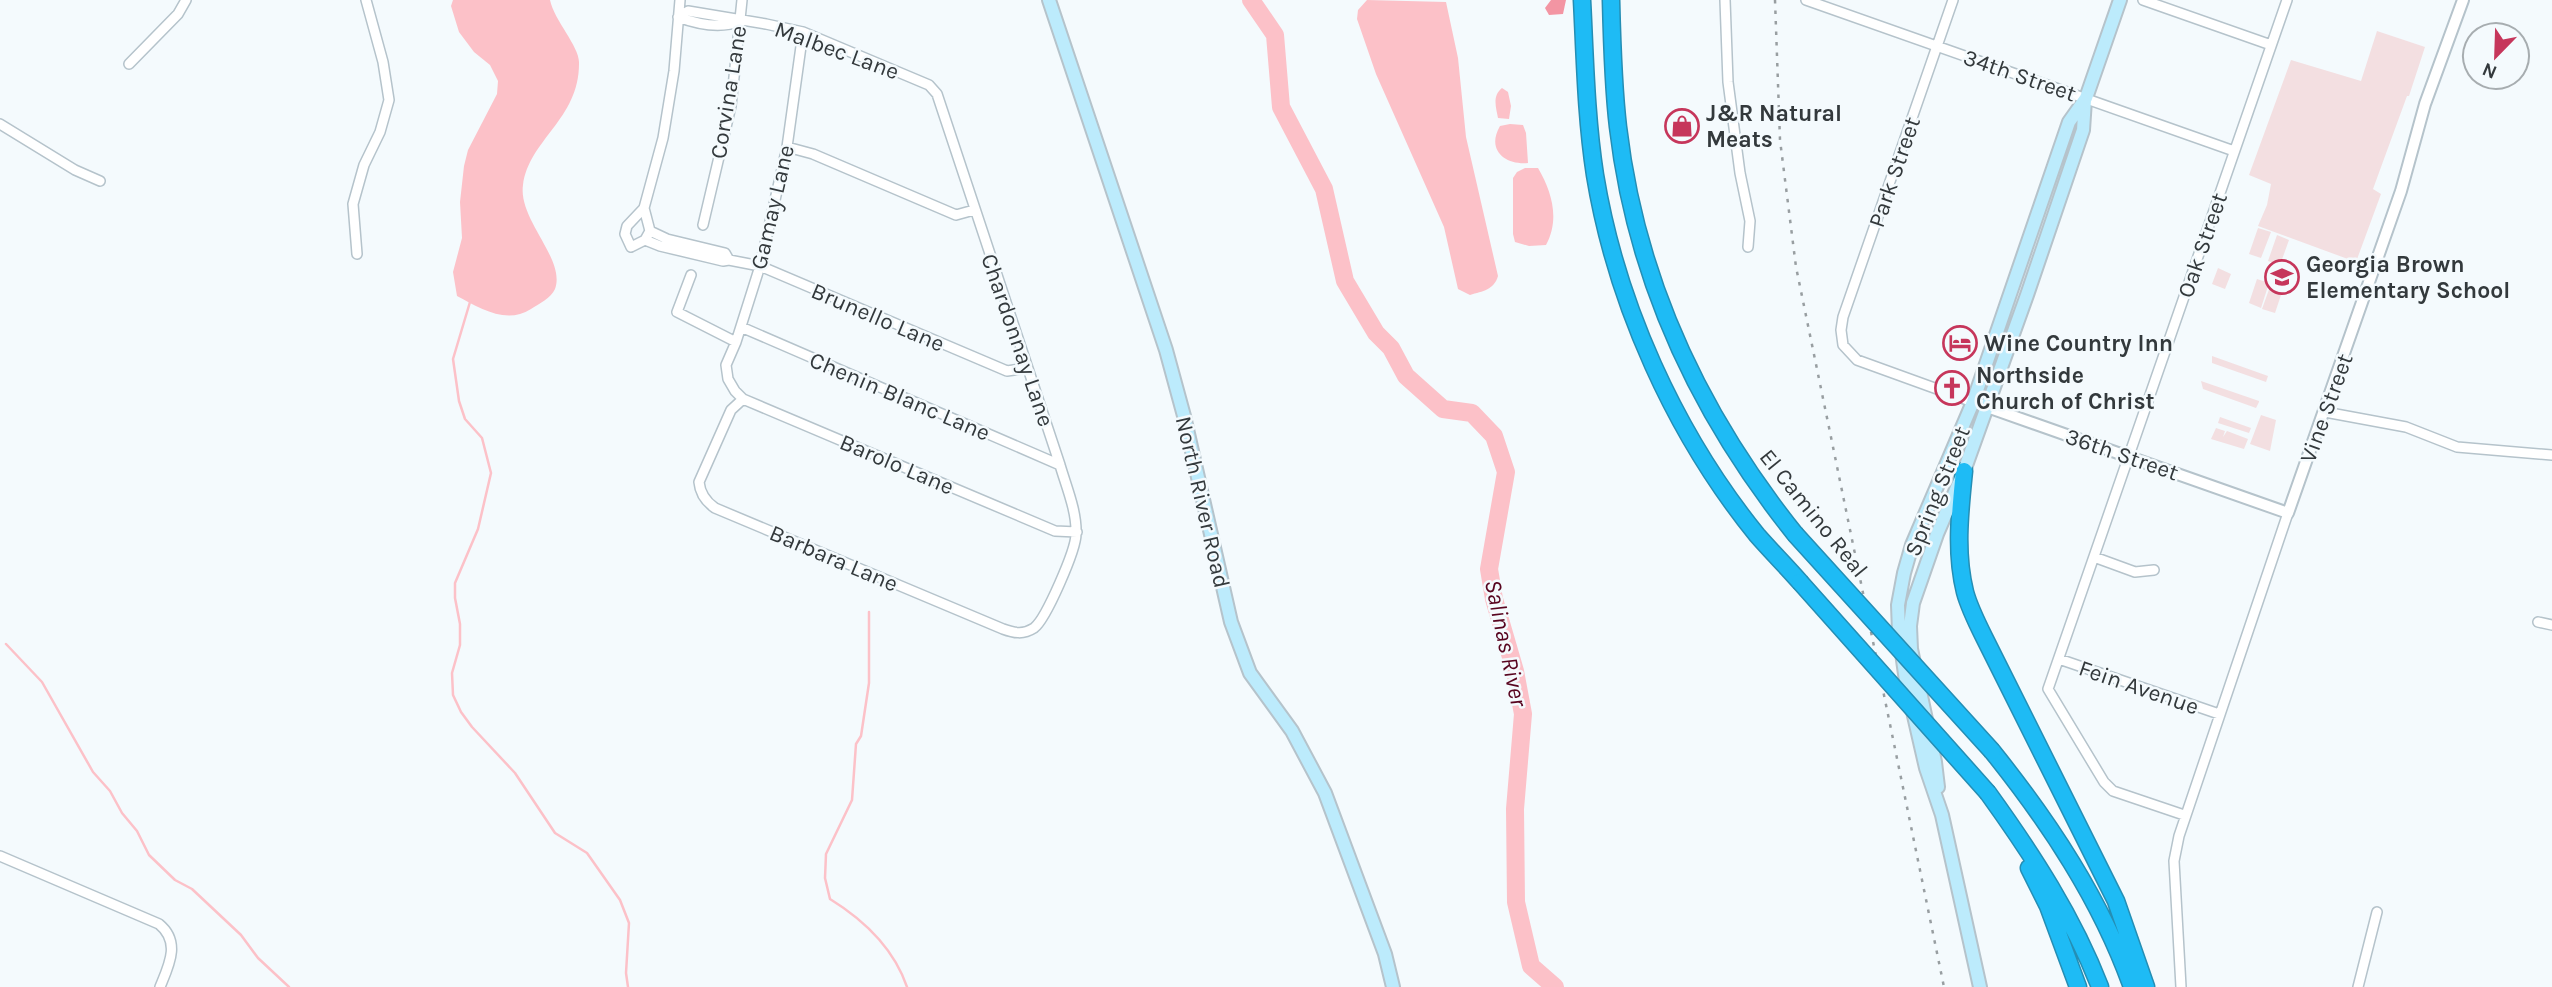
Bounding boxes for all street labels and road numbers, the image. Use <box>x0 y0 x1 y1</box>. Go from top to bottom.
street label: Malbec Lane <box>771 15 903 85</box>
street label: Corvina Lane <box>705 24 752 161</box>
street label: 34th Street <box>1960 44 2080 107</box>
street label: Park Street <box>1863 113 1926 231</box>
street label: Gamay Lane <box>745 142 800 272</box>
street label: Oak Street <box>2172 189 2233 301</box>
street label: Chardonnay Lane <box>975 250 1060 430</box>
street label: Brunello Lane <box>807 277 949 358</box>
street label: Chenin Blanc Lane <box>805 346 994 447</box>
street label: Vine Street <box>2294 350 2359 466</box>
street label: North River Road <box>1170 414 1235 591</box>
street label: Spring Street <box>1899 422 1976 560</box>
street label: 36th Street <box>2062 423 2182 487</box>
street label: Barolo Lane <box>836 428 958 501</box>
street label: El Camino Real <box>1754 444 1873 583</box>
street label: Barbara Lane <box>765 519 902 598</box>
street label: Fein Avenue <box>2075 654 2202 721</box>

